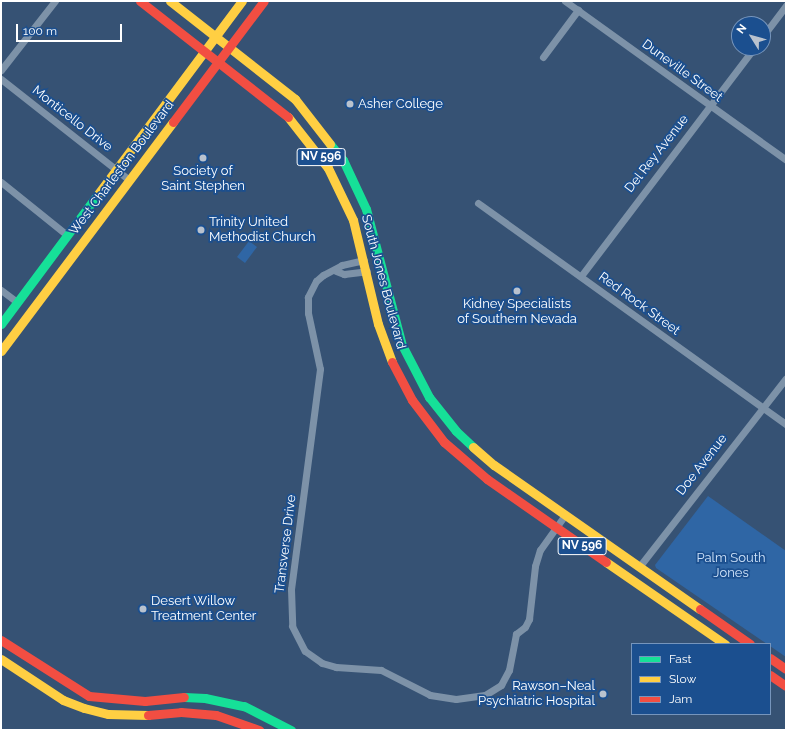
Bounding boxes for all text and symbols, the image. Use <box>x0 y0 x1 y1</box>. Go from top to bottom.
scale bar <box>18 16 124 42</box>
north arrow <box>731 16 771 56</box>
text: N <box>734 22 750 36</box>
text: 100 m <box>23 24 57 38</box>
street label: Duneville Street <box>639 37 725 105</box>
street label: Monticello Drive <box>29 83 115 155</box>
place label: Asher College <box>358 96 443 112</box>
street label: West Charleston Boulevard <box>66 98 178 238</box>
marker: Asher College <box>345 99 355 109</box>
street label: Del Rey Avenue <box>621 112 693 196</box>
road number: NV 596 <box>296 147 346 167</box>
marker: Society of Saint Stephen <box>198 153 208 163</box>
place label: Society of Saint Stephen <box>161 164 245 195</box>
street label: South Jones Boulevard <box>358 213 408 351</box>
place label: Trinity United Methodist Church <box>209 215 316 246</box>
marker: Trinity United Methodist Church <box>196 225 206 235</box>
street label: Red Rock Street <box>595 269 683 339</box>
marker: Kidney Specialists of Southern Nevada <box>512 286 522 296</box>
place label: Kidney Specialists of Southern Nevada <box>457 297 577 328</box>
street label: Doe Avenue <box>673 431 731 499</box>
street label: Transverse Drive <box>272 494 300 594</box>
road number: NV 596 <box>557 536 607 556</box>
park label: Palm South Jones <box>696 551 766 582</box>
place label: Desert Willow Treatment Center <box>151 594 256 625</box>
marker: Desert Willow Treatment Center <box>138 604 148 614</box>
legend <box>631 643 771 715</box>
text: Fast <box>669 652 692 666</box>
text: Slow <box>669 672 696 686</box>
place label: Rawson–Neal Psychiatric Hospital <box>478 679 595 710</box>
marker: Rawson–Neal Psychiatric Hospital <box>598 689 608 699</box>
text: Jam <box>669 692 692 706</box>

